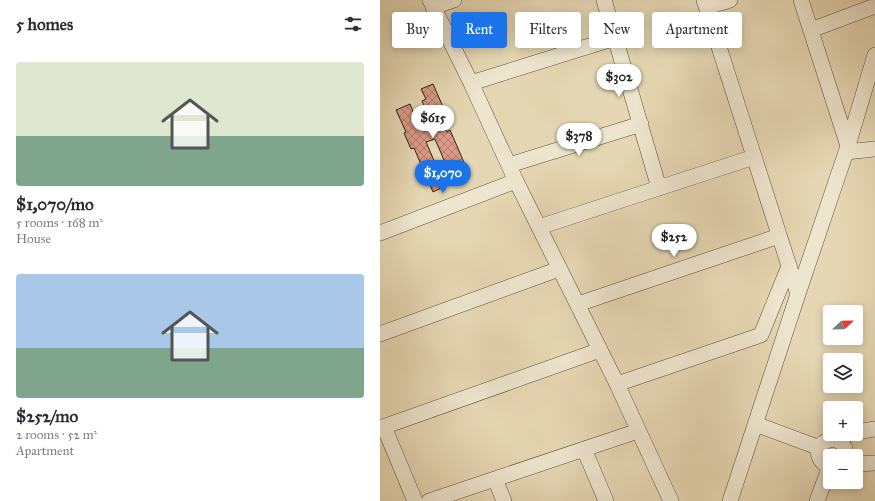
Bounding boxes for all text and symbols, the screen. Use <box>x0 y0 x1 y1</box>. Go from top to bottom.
chip: Buy <box>392 12 443 48</box>
chip: Rent <box>451 12 507 48</box>
chip: Filters <box>515 12 581 48</box>
chip: New <box>589 12 644 48</box>
chip: Apartment <box>652 12 742 48</box>
icon: filters <box>342 13 364 35</box>
text: 5 homes <box>16 14 73 35</box>
pin: $302 <box>595 64 643 98</box>
text: $302 <box>606 69 632 85</box>
icon: home <box>154 88 226 160</box>
pin: $615 <box>409 105 457 139</box>
text: $615 <box>420 110 446 126</box>
pin: $378 <box>555 123 603 157</box>
text: $378 <box>566 128 592 144</box>
pin: $1,070 <box>410 160 476 194</box>
text: $1,070 <box>424 165 462 181</box>
text: $1,070/mo <box>16 194 94 215</box>
text: 5 rooms · 168 m² <box>16 215 103 231</box>
pin: $252 <box>650 224 698 258</box>
text: $252 <box>661 229 687 245</box>
text: House <box>16 231 51 247</box>
icon: home <box>154 300 226 372</box>
north arrow <box>823 305 863 345</box>
map controls <box>823 305 863 489</box>
button: layers <box>823 353 863 393</box>
button: + <box>823 401 863 441</box>
text: $252/mo <box>16 406 78 427</box>
text: 2 rooms · 52 m² <box>16 427 97 443</box>
text: Apartment <box>16 443 74 459</box>
button: − <box>823 449 863 489</box>

